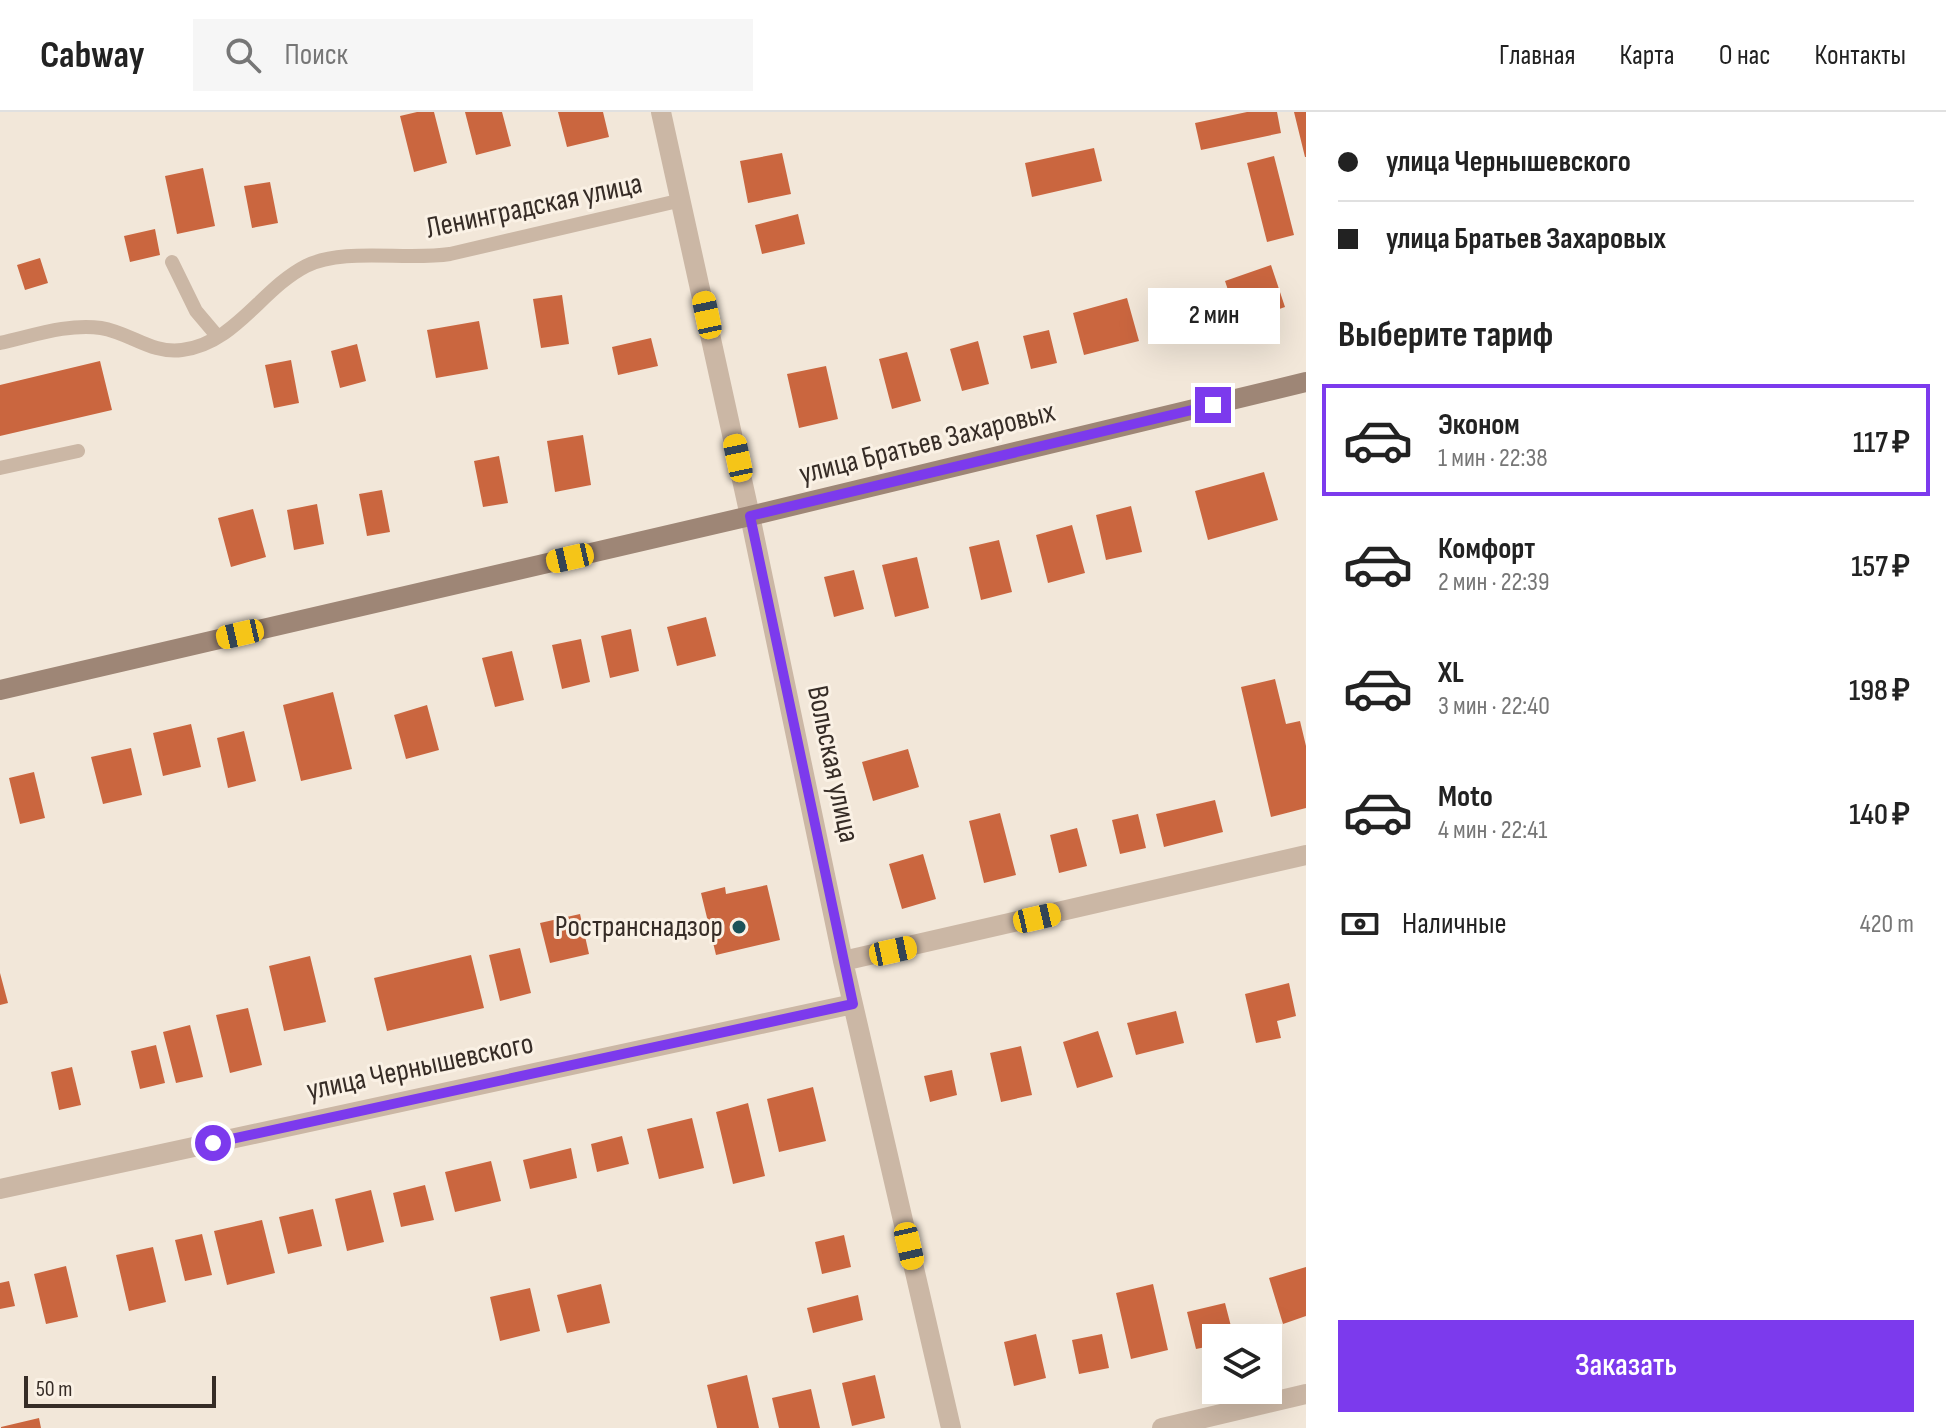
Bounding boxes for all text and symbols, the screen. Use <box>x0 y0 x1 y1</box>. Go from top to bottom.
search box <box>193 19 753 91</box>
text: Cabway <box>40 33 145 78</box>
icon: search <box>221 33 265 77</box>
text: Поиск <box>285 37 348 73</box>
text: Главная <box>1499 39 1575 72</box>
text: Карта <box>1619 39 1675 72</box>
text: О нас <box>1719 39 1771 72</box>
text: Контакты <box>1815 39 1906 72</box>
text: улица Чернышевского <box>1386 144 1631 180</box>
street label: Ленинградская улица <box>423 166 645 246</box>
text: улица Братьев Захаровых <box>1386 221 1666 257</box>
car <box>690 289 724 341</box>
callout: 2 мин <box>1147 289 1279 345</box>
text: 2 мин <box>1189 300 1239 331</box>
text: Выберите тариф <box>1338 314 1553 357</box>
route end <box>1195 387 1231 423</box>
street label: улица Братьев Захаровых <box>795 394 1059 492</box>
icon: car <box>1342 404 1414 476</box>
text: Эконом <box>1438 407 1520 443</box>
text: 117 ₽ <box>1853 425 1910 461</box>
car <box>721 432 755 484</box>
text: 1 мин · 22:38 <box>1438 443 1548 474</box>
icon: car <box>1342 528 1414 600</box>
text: Комфорт <box>1438 531 1535 567</box>
car <box>544 541 596 575</box>
text: 157 ₽ <box>1851 549 1910 585</box>
text: 2 мин · 22:39 <box>1438 567 1550 598</box>
car <box>214 617 266 651</box>
icon: car <box>1342 652 1414 724</box>
text: XL <box>1438 655 1464 691</box>
text: 198 ₽ <box>1849 673 1910 709</box>
street label: Вольская улица <box>799 682 867 846</box>
text: 3 мин · 22:40 <box>1438 691 1550 722</box>
icon: car <box>1342 776 1414 848</box>
text: Moto <box>1438 779 1493 815</box>
text: 140 ₽ <box>1849 797 1910 833</box>
text: 4 мин · 22:41 <box>1438 815 1547 846</box>
car <box>1011 901 1063 935</box>
icon: cash <box>1338 902 1382 946</box>
text: Наличные <box>1402 906 1507 942</box>
place label: Ространснадзор <box>555 909 723 945</box>
text: 420 m <box>1860 909 1914 940</box>
marker: Ространснадзор <box>730 918 748 936</box>
car <box>867 934 919 968</box>
street label: улица Чернышевского <box>303 1025 537 1109</box>
route start <box>195 1125 231 1161</box>
car <box>892 1220 926 1272</box>
button: Заказать <box>1338 1320 1914 1412</box>
map controls <box>1202 1324 1282 1404</box>
button: layers <box>1202 1324 1282 1404</box>
scale bar <box>24 1372 216 1408</box>
text: 50 m <box>36 1376 72 1403</box>

